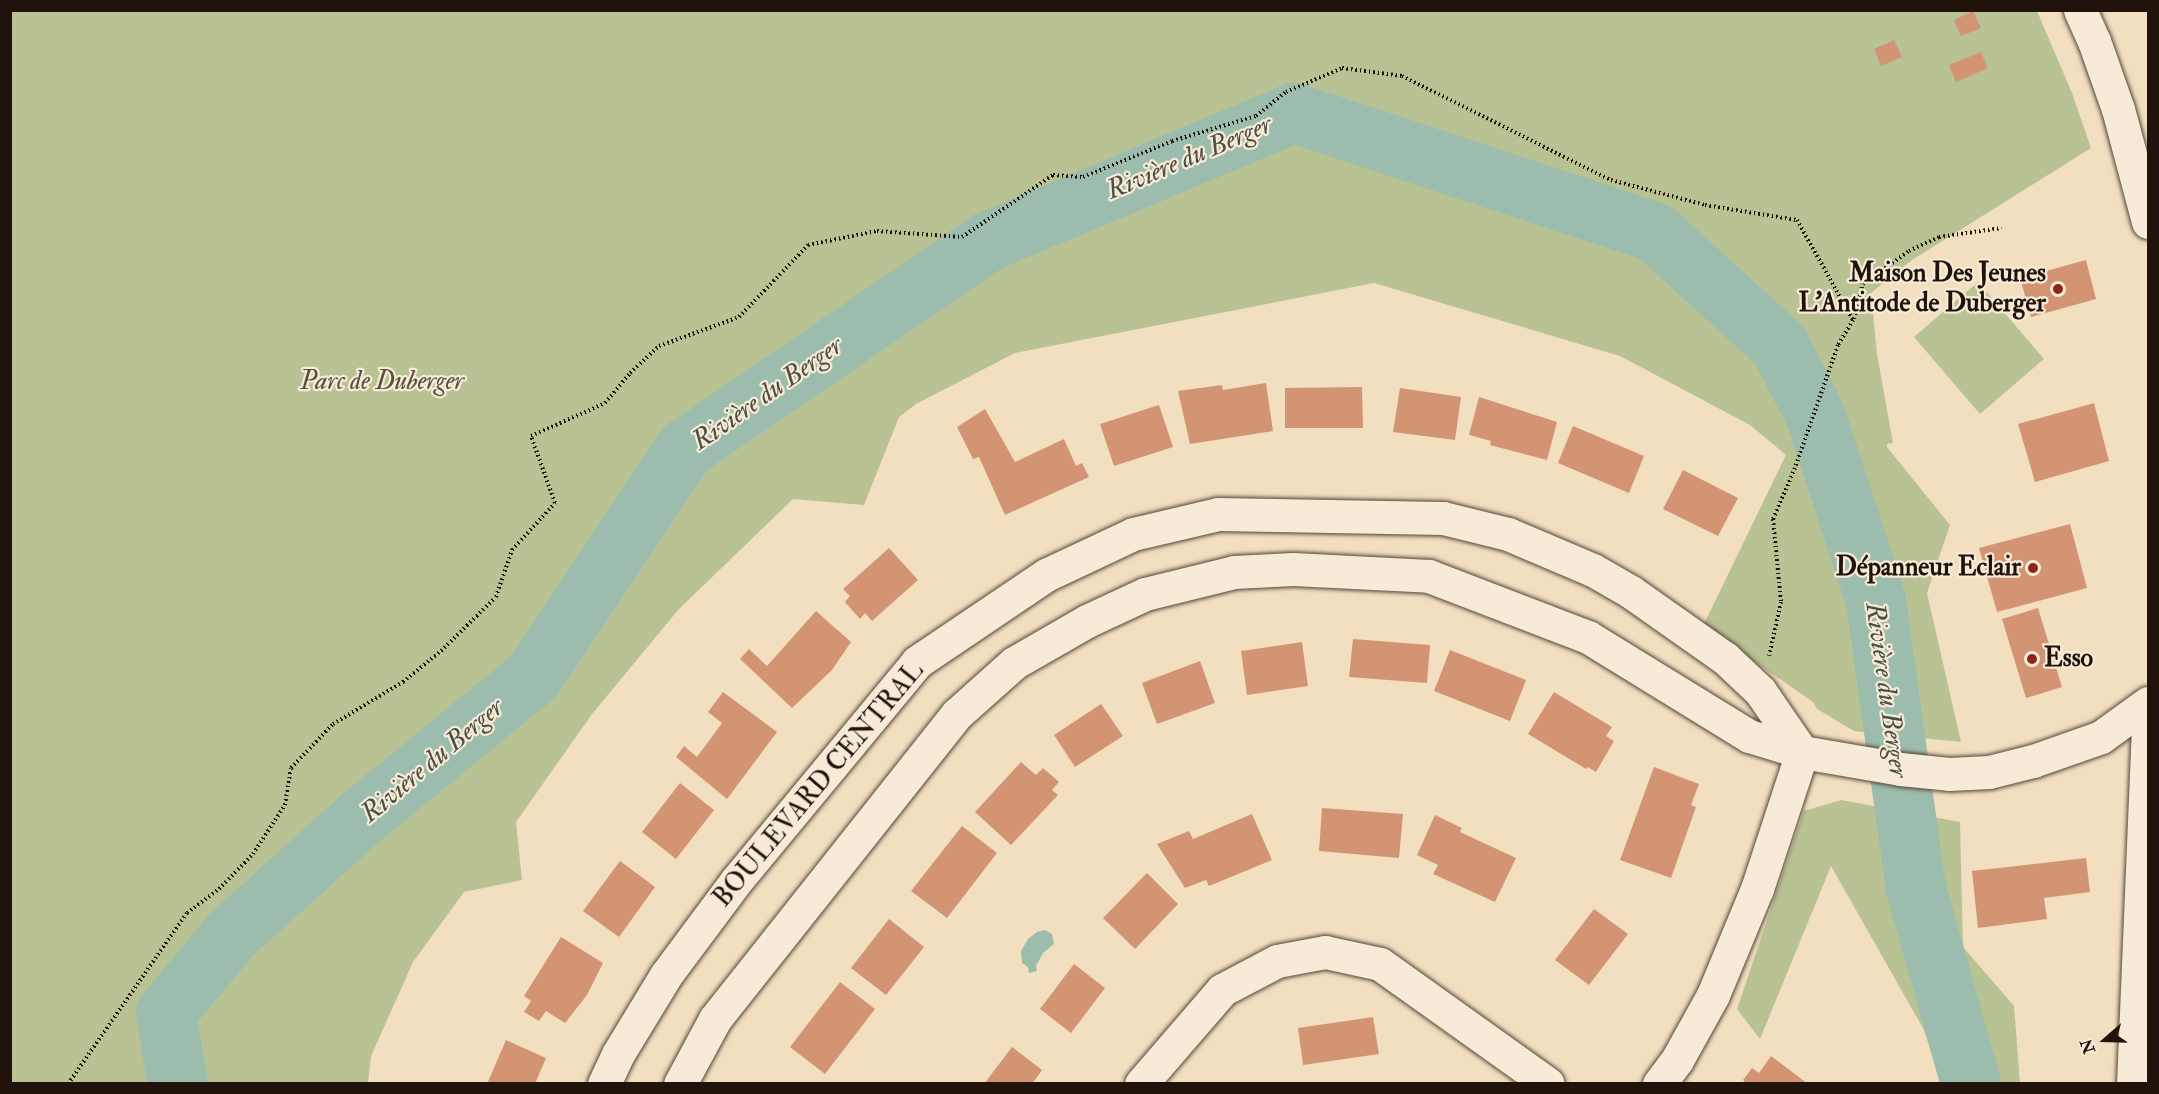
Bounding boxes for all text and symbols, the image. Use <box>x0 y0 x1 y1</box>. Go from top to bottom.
water label: Rivière du Berger <box>1101 108 1277 206</box>
place label: Maison Des Jeunes L'Antitode de Duberger <box>1799 258 2046 320</box>
marker: Maison Des Jeunes L'Antitode de Duberger <box>2051 282 2065 296</box>
water label: Rivière du Berger <box>685 329 849 457</box>
park label: Parc de Duberger <box>300 366 464 398</box>
place label: Dépanneur Eclair <box>1836 552 2021 584</box>
marker: Dépanneur Eclair <box>2026 561 2040 575</box>
water label: Rivière du Berger <box>1859 600 1915 780</box>
place label: Esso <box>2044 643 2093 675</box>
marker: Esso <box>2025 652 2039 666</box>
street label: BOULEVARD CENTRAL <box>707 656 931 914</box>
water label: Rivière du Berger <box>354 691 510 829</box>
north arrow <box>2075 1010 2135 1070</box>
text: N <box>2076 1036 2100 1056</box>

